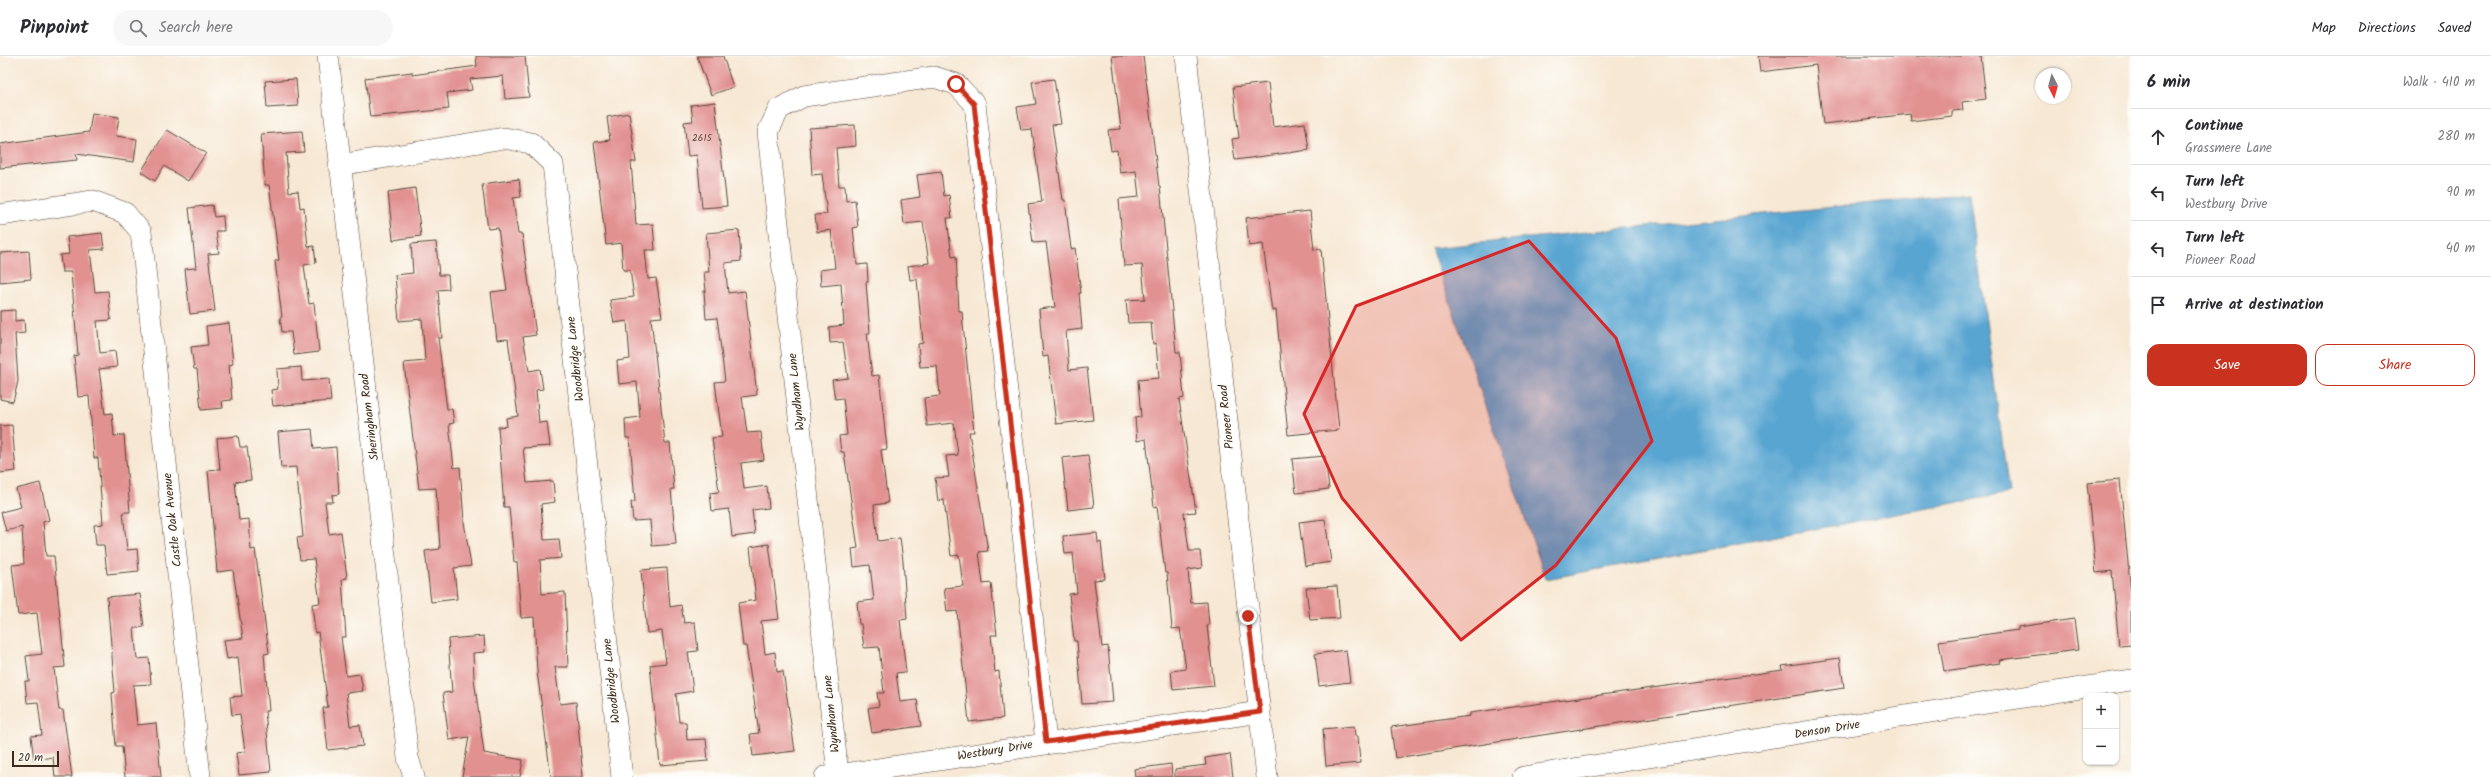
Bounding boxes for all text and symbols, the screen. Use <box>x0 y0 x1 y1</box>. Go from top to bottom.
search box <box>113 10 393 46</box>
text: Pinpoint <box>20 13 89 43</box>
text: Search here <box>159 16 233 40</box>
icon: search <box>127 17 149 39</box>
text: Map <box>2311 17 2336 39</box>
text: Directions <box>2358 17 2416 39</box>
text: Saved <box>2438 17 2471 39</box>
north arrow <box>2035 68 2071 104</box>
text: 6 min <box>2147 69 2191 96</box>
text: Walk · 410 m <box>2403 72 2475 93</box>
route start <box>947 75 965 93</box>
text: Continue <box>2185 114 2243 138</box>
icon: ahead <box>2147 126 2169 148</box>
text: 280 m <box>2438 126 2475 147</box>
house number: 2615 <box>692 130 713 146</box>
text: Grassmere Lane <box>2185 138 2272 159</box>
text: Turn left <box>2185 170 2245 194</box>
icon: left <box>2147 182 2169 204</box>
text: 90 m <box>2447 182 2475 203</box>
text: Westbury Drive <box>2185 194 2267 215</box>
text: Turn left <box>2185 226 2245 250</box>
icon: left <box>2147 238 2169 260</box>
text: 40 m <box>2446 238 2475 259</box>
text: Pioneer Road <box>2185 250 2255 271</box>
text: Arrive at destination <box>2185 293 2324 317</box>
icon: arrive <box>2147 294 2169 316</box>
street label: Woodbridge Lane <box>562 315 589 402</box>
button: Save <box>2147 344 2307 386</box>
button: Share <box>2315 344 2475 386</box>
street label: Wyndham Lane <box>783 352 810 432</box>
street label: Sheringham Road <box>355 371 384 462</box>
street label: Pioneer Road <box>1214 383 1239 450</box>
street label: Castle Oak Avenue <box>158 471 187 568</box>
route end <box>1239 607 1257 625</box>
street label: Woodbridge Lane <box>598 637 625 724</box>
street label: Wyndham Lane <box>818 674 845 754</box>
map controls <box>2083 693 2119 765</box>
button: + <box>2083 693 2119 729</box>
street label: Denson Drive <box>1793 715 1862 744</box>
button: − <box>2083 729 2119 765</box>
street label: Westbury Drive <box>956 735 1035 766</box>
scale bar <box>12 749 59 768</box>
text: 20 m <box>18 749 43 767</box>

